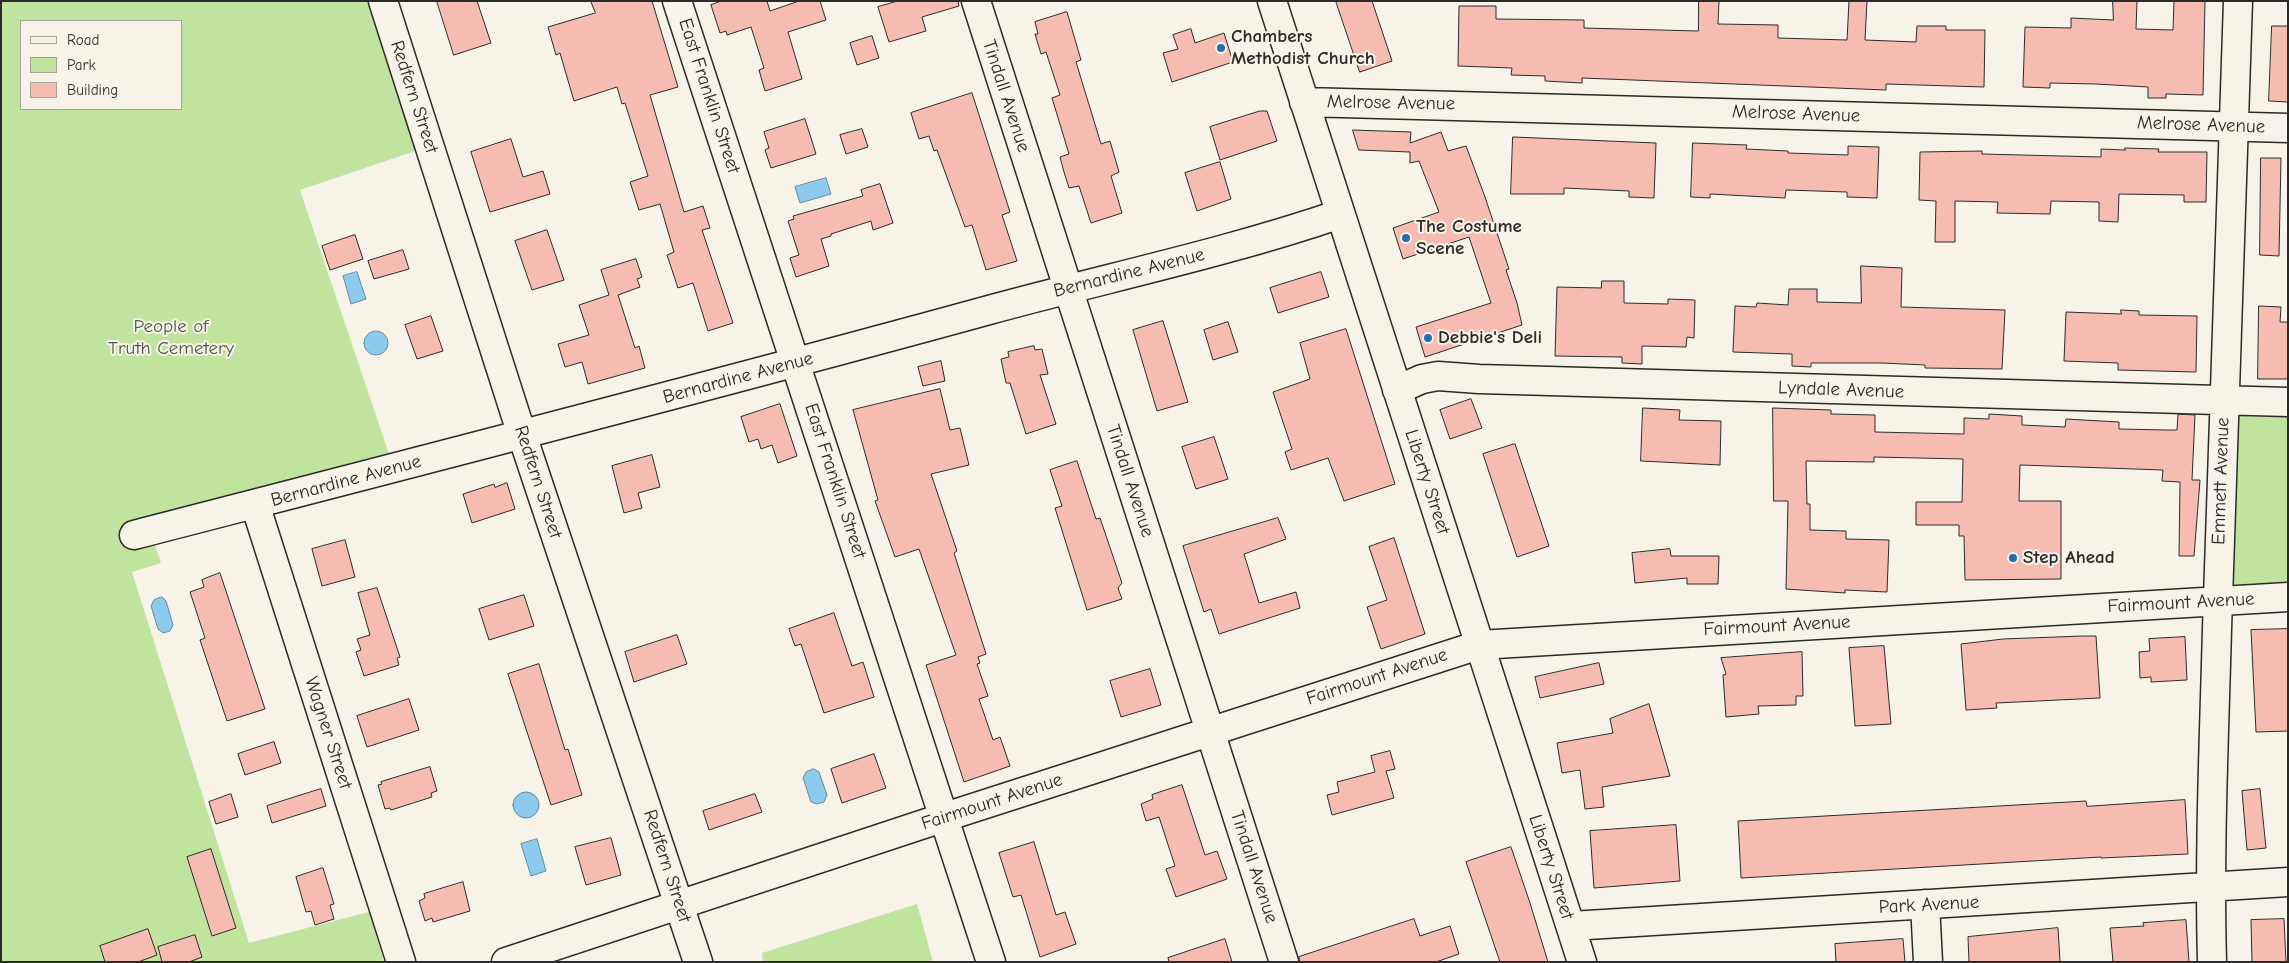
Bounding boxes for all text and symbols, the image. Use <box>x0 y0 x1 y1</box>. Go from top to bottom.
street label: East Franklin Street <box>673 16 745 176</box>
legend <box>20 20 182 110</box>
place label: Chambers Methodist Church <box>1231 26 1375 70</box>
text: Road <box>67 31 99 49</box>
street label: Tindall Avenue <box>977 37 1035 155</box>
street label: Redfern Street <box>385 38 443 156</box>
marker: Chambers Methodist Church <box>1215 42 1227 54</box>
text: Park <box>67 56 96 74</box>
text: Building <box>67 81 118 99</box>
street label: Melrose Avenue <box>1327 90 1455 116</box>
street label: Melrose Avenue <box>1731 100 1861 128</box>
street label: Melrose Avenue <box>2136 111 2266 139</box>
place label: The Costume Scene <box>1416 216 1522 260</box>
marker: The Costume Scene <box>1400 232 1412 244</box>
street label: Bernardine Avenue <box>1051 243 1207 303</box>
park label: People of Truth Cemetery <box>108 316 234 360</box>
place label: Debbie's Deli <box>1438 327 1542 349</box>
marker: Debbie's Deli <box>1422 332 1434 344</box>
street label: Bernardine Avenue <box>660 347 816 409</box>
street label: Lyndale Avenue <box>1778 376 1904 404</box>
street label: East Franklin Street <box>799 401 871 561</box>
street label: Emmett Avenue <box>2207 417 2235 545</box>
street label: Tindall Avenue <box>1101 422 1159 540</box>
street label: Redfern Street <box>509 423 567 541</box>
street label: Liberty Street <box>1399 427 1455 537</box>
street label: Bernardine Avenue <box>268 450 424 512</box>
place label: Step Ahead <box>2023 547 2115 569</box>
marker: Step Ahead <box>2007 552 2019 564</box>
street label: Fairmount Avenue <box>2107 588 2255 618</box>
street label: Fairmount Avenue <box>1703 611 1851 641</box>
street label: Fairmount Avenue <box>1304 643 1450 711</box>
street label: Wagner Street <box>299 674 357 792</box>
street label: Fairmount Avenue <box>919 768 1065 836</box>
street label: Redfern Street <box>638 807 696 925</box>
street label: Tindall Avenue <box>1225 808 1283 926</box>
street label: Liberty Street <box>1523 812 1579 922</box>
street label: Park Avenue <box>1878 891 1980 919</box>

